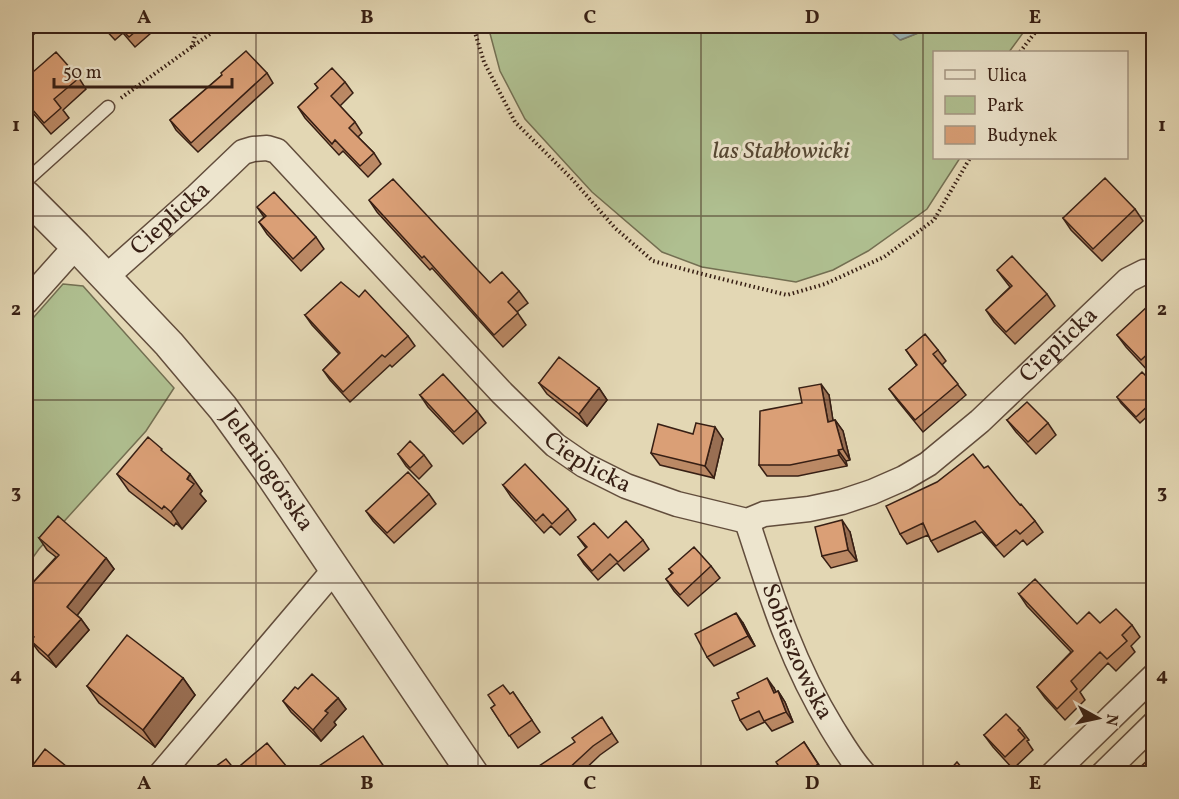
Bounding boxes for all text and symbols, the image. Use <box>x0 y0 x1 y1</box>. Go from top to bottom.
text: A <box>137 4 151 32</box>
text: B <box>360 4 374 32</box>
text: C <box>584 4 597 32</box>
text: D <box>805 4 819 32</box>
text: E <box>1029 4 1041 32</box>
scale bar <box>54 51 232 89</box>
legend <box>933 51 1128 159</box>
text: 50 m <box>63 61 102 86</box>
text: Ulica <box>987 64 1027 89</box>
text: Park <box>987 94 1024 119</box>
text: 1 <box>12 112 20 140</box>
text: 1 <box>1158 112 1166 140</box>
text: Budynek <box>987 124 1058 149</box>
park label: las Stabłowicki <box>713 135 850 169</box>
street label: Cieplicka <box>123 174 219 264</box>
text: 2 <box>11 296 21 324</box>
text: 2 <box>1157 296 1167 324</box>
street label: Cieplicka <box>1012 300 1106 391</box>
street label: Jeleniogórska <box>212 402 322 539</box>
street label: Cieplicka <box>535 425 637 503</box>
text: 3 <box>11 479 21 507</box>
text: 3 <box>1157 479 1167 507</box>
street label: Sobieszowska <box>752 579 841 727</box>
text: 4 <box>10 662 22 690</box>
text: 4 <box>1156 662 1168 690</box>
north arrow <box>1068 688 1128 748</box>
text: N <box>1099 713 1123 727</box>
text: A <box>137 770 151 798</box>
text: B <box>360 770 374 798</box>
text: C <box>584 770 597 798</box>
text: D <box>805 770 819 798</box>
text: E <box>1029 770 1041 798</box>

